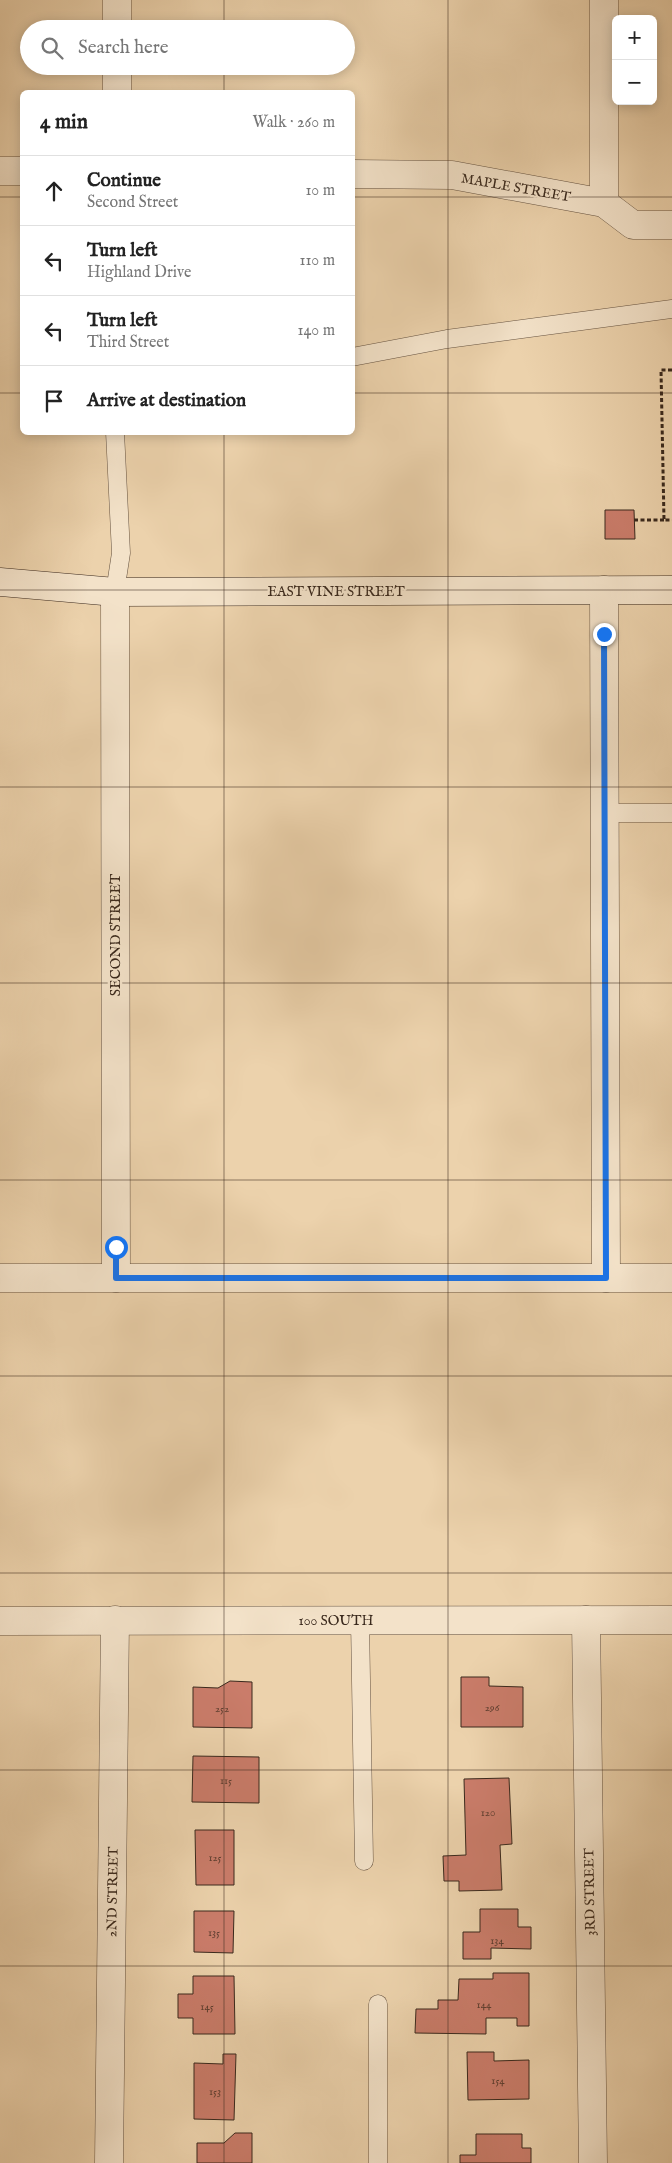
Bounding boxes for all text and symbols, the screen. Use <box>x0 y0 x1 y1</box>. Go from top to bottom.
map controls <box>612 15 657 105</box>
button: + <box>612 15 657 60</box>
search box <box>20 20 355 75</box>
icon: search <box>38 34 66 62</box>
text: Search here <box>78 36 169 60</box>
button: − <box>612 60 657 105</box>
text: 4 min <box>40 109 88 136</box>
text: Walk · 260 m <box>252 113 335 133</box>
text: Continue <box>87 169 161 193</box>
street label: MAPLE STREET <box>460 169 573 207</box>
icon: ahead <box>40 177 68 205</box>
text: 10 m <box>305 181 335 201</box>
text: Second Street <box>87 193 178 213</box>
text: Turn left <box>87 239 158 263</box>
icon: left <box>40 247 68 275</box>
text: 110 m <box>299 251 335 271</box>
text: Highland Drive <box>87 263 191 283</box>
text: Turn left <box>87 309 158 333</box>
icon: left <box>40 317 68 345</box>
text: 140 m <box>297 321 335 341</box>
text: Third Street <box>87 333 169 353</box>
icon: arrive <box>40 387 68 415</box>
text: Arrive at destination <box>87 389 246 413</box>
street label: EAST VINE STREET <box>267 583 405 601</box>
route end <box>593 623 616 646</box>
street label: SECOND STREET <box>107 873 125 996</box>
route start <box>105 1236 128 1259</box>
street label: 100 SOUTH <box>299 1612 373 1630</box>
house number: 296 <box>485 1701 500 1715</box>
house number: 252 <box>215 1702 229 1716</box>
house number: 115 <box>220 1774 232 1788</box>
house number: 120 <box>481 1806 495 1820</box>
street label: 2ND STREET <box>103 1846 123 1937</box>
street label: 3RD STREET <box>580 1847 600 1936</box>
house number: 125 <box>208 1851 222 1865</box>
house number: 135 <box>208 1926 220 1940</box>
house number: 134 <box>490 1934 504 1948</box>
house number: 144 <box>477 1998 492 2012</box>
house number: 145 <box>200 2000 214 2014</box>
house number: 154 <box>491 2074 505 2088</box>
house number: 153 <box>209 2085 221 2099</box>

